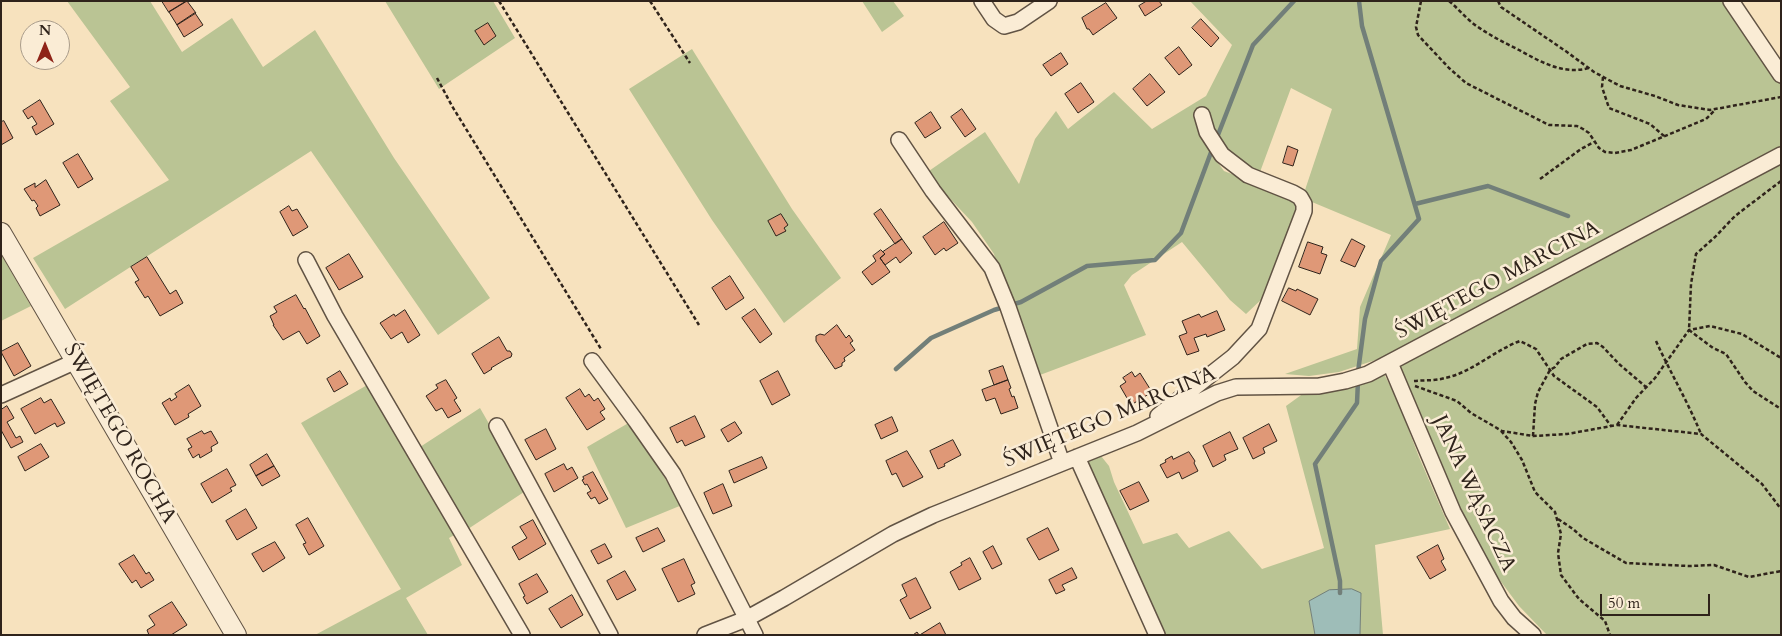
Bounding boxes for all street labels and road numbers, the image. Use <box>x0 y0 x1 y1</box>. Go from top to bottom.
street label: ŚWIĘTEGO MARCINA <box>1391 216 1605 346</box>
street label: ŚWIĘTEGO ROCHA <box>57 339 181 529</box>
street label: ŚWIĘTEGO MARCINA <box>1000 362 1220 474</box>
street label: JANA WĄSACZA <box>1426 412 1520 576</box>

